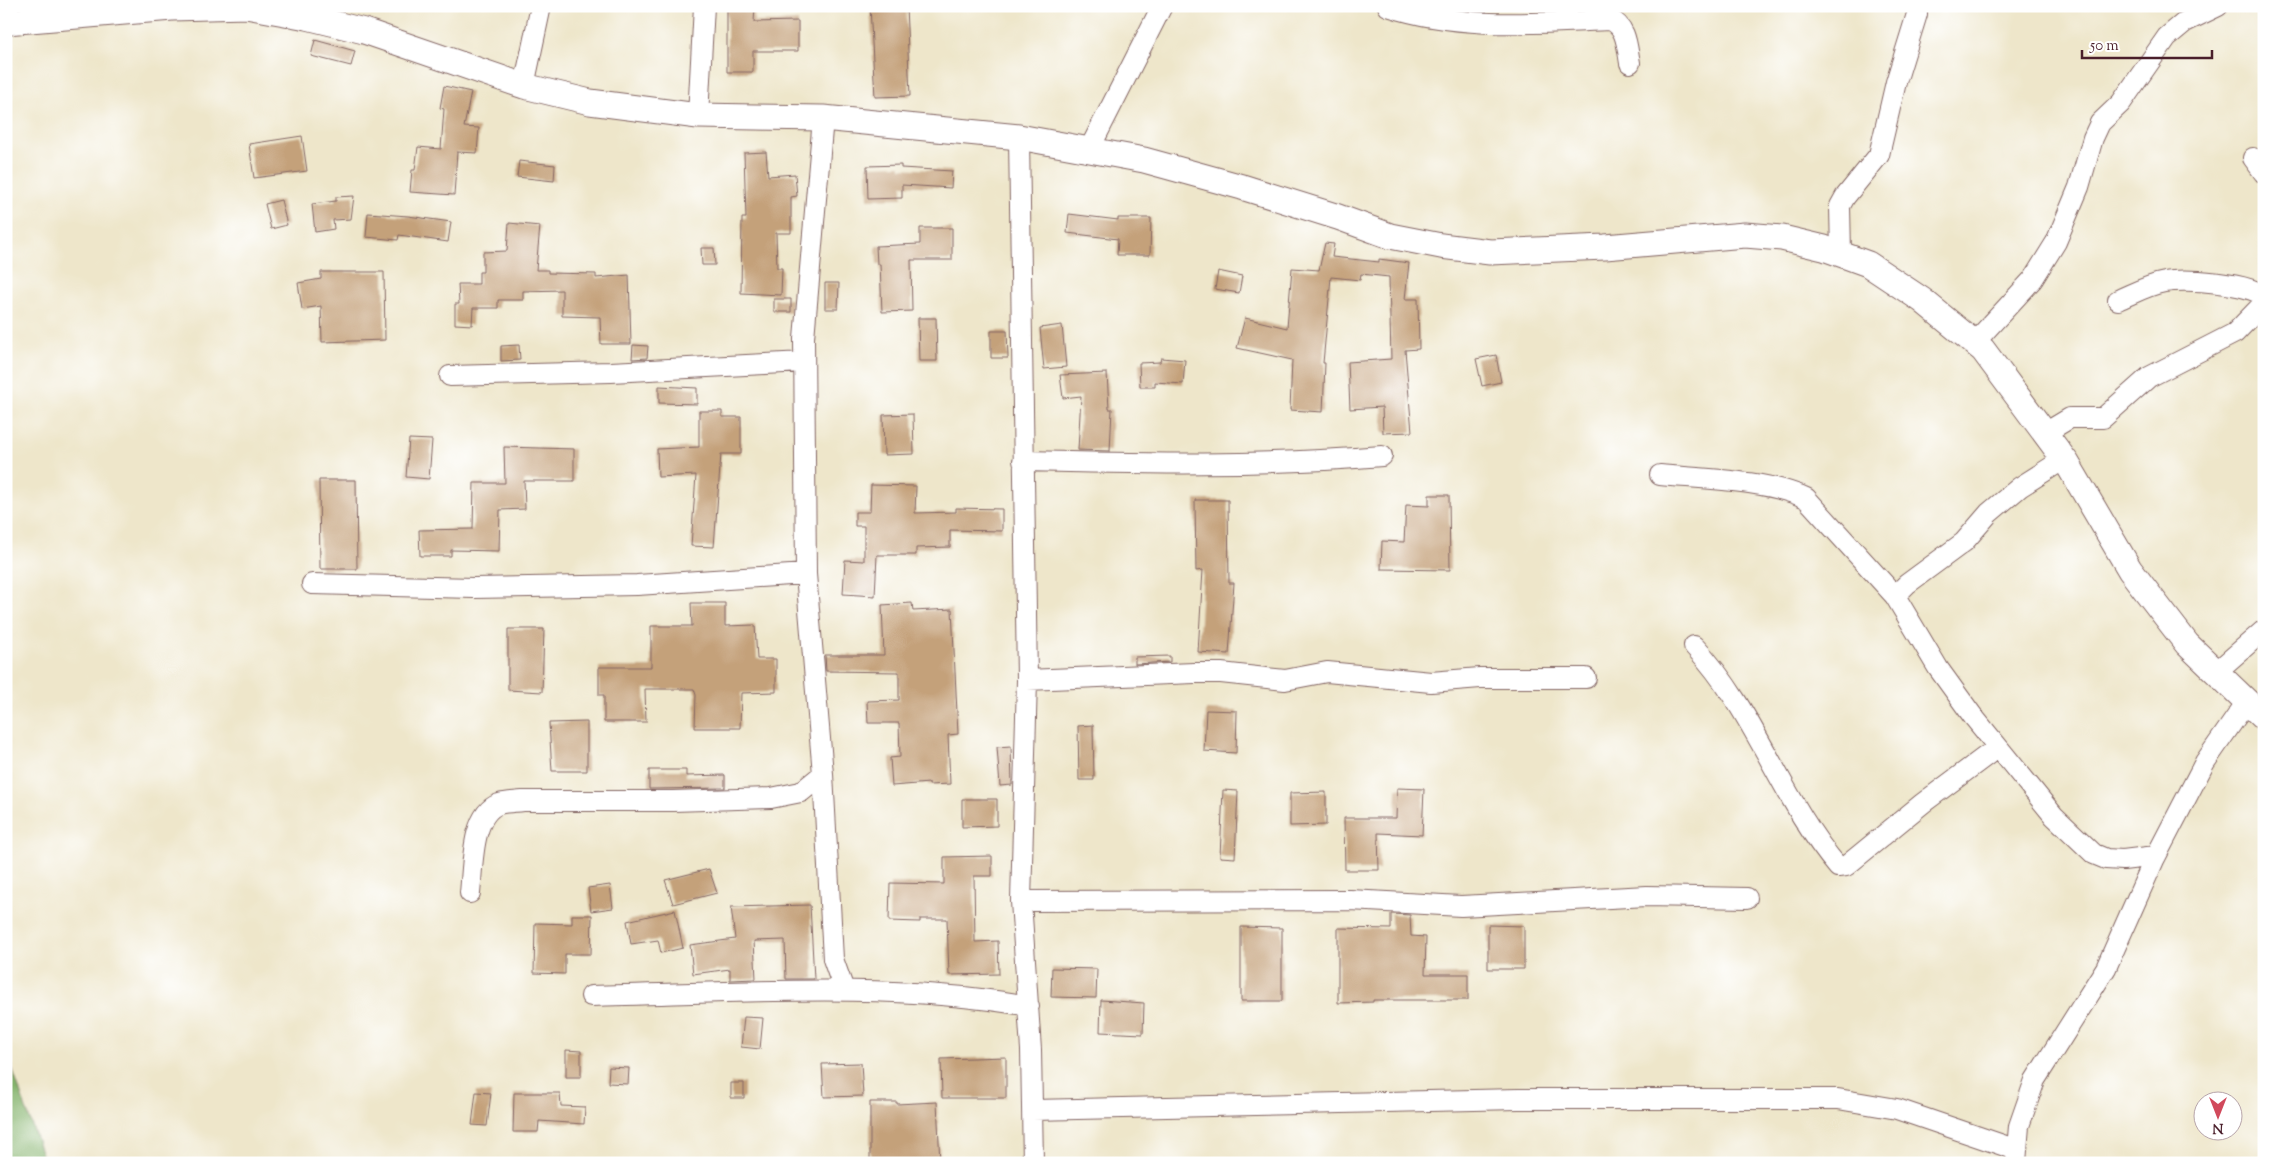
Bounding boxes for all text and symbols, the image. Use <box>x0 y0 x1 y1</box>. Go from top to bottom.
scale bar <box>2082 28 2212 60</box>
text: 50 m <box>2089 36 2119 57</box>
north arrow <box>2192 1092 2242 1142</box>
text: N <box>2212 1117 2224 1137</box>

